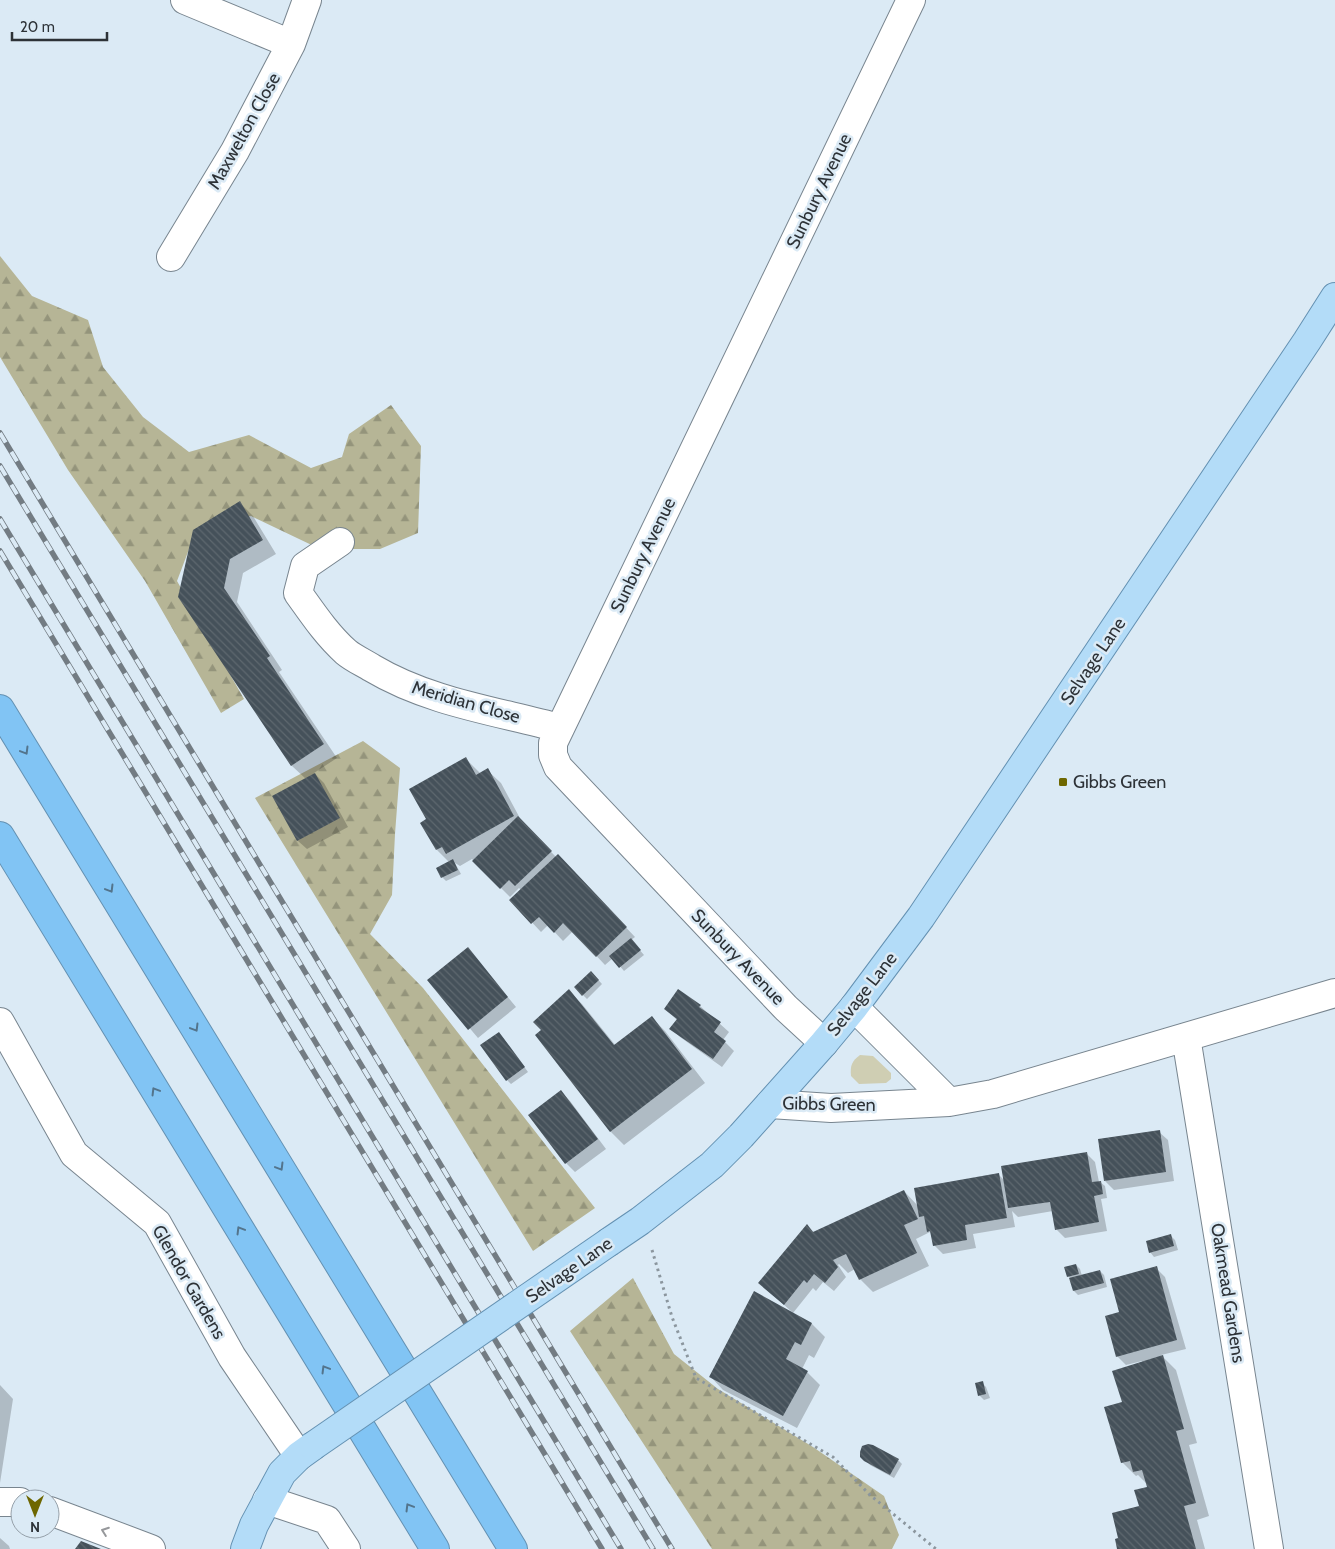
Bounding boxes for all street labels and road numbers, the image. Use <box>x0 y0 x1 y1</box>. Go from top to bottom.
street label: Maxwelton Close <box>203 69 285 193</box>
street label: Sunbury Avenue <box>782 130 856 252</box>
street label: Sunbury Avenue <box>606 494 680 616</box>
street label: Selvage Lane <box>1056 613 1130 709</box>
street label: Meridian Close <box>409 676 523 728</box>
street label: Sunbury Avenue <box>687 904 789 1010</box>
street label: Selvage Lane <box>822 948 902 1040</box>
street label: Gibbs Green <box>782 1092 876 1116</box>
street label: Glendor Gardens <box>147 1221 231 1343</box>
street label: Oakmead Gardens <box>1206 1222 1250 1364</box>
street label: Selvage Lane <box>522 1232 616 1308</box>

